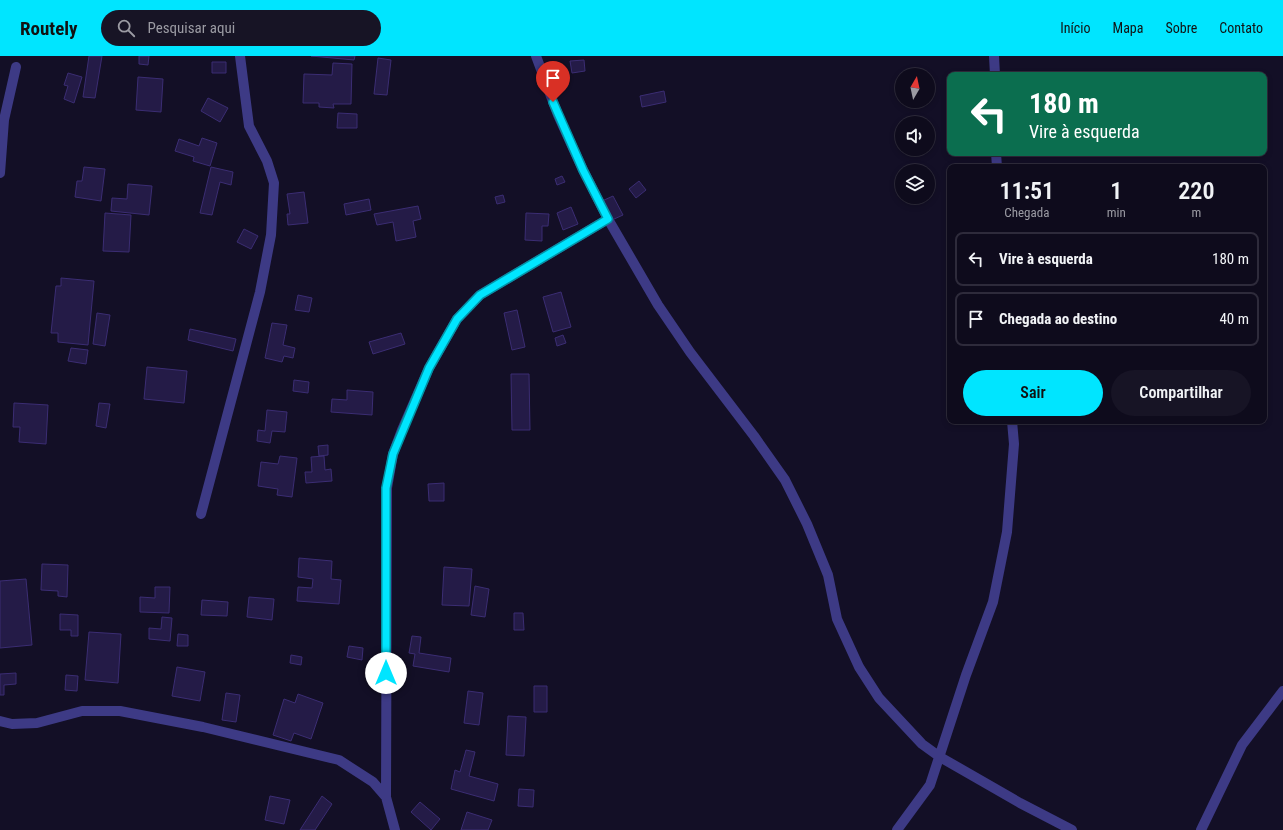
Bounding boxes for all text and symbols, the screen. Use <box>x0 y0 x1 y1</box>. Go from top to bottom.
search box <box>101 10 381 46</box>
text: Routely <box>20 17 77 40</box>
icon: search <box>115 17 137 39</box>
text: Pesquisar aqui <box>147 19 235 37</box>
text: Início <box>1060 20 1091 36</box>
text: Mapa <box>1113 20 1143 36</box>
text: Sobre <box>1165 20 1197 36</box>
text: Contato <box>1219 20 1263 36</box>
pin <box>536 61 570 102</box>
icon: arrive <box>542 67 564 89</box>
north arrow <box>895 68 935 108</box>
map controls <box>895 68 935 204</box>
text: 180 m <box>1029 87 1099 120</box>
icon: left <box>963 88 1015 140</box>
button: sound <box>895 116 935 156</box>
text: Vire à esquerda <box>1029 121 1140 142</box>
button: layers <box>895 164 935 204</box>
text: 11:51 <box>1000 177 1054 205</box>
text: 1 <box>1110 177 1122 205</box>
text: 220 <box>1178 177 1214 205</box>
text: Chegada <box>1004 205 1049 220</box>
text: min <box>1107 205 1126 220</box>
text: m <box>1191 205 1201 220</box>
icon: left <box>965 248 987 270</box>
text: Vire à esquerda <box>999 250 1093 268</box>
text: 180 m <box>1212 250 1249 268</box>
icon: arrive <box>965 308 987 330</box>
text: Chegada ao destino <box>999 310 1117 328</box>
text: 40 m <box>1219 310 1249 328</box>
button: Sair <box>963 370 1103 416</box>
button: Compartilhar <box>1111 370 1251 416</box>
position arrow <box>365 652 407 694</box>

